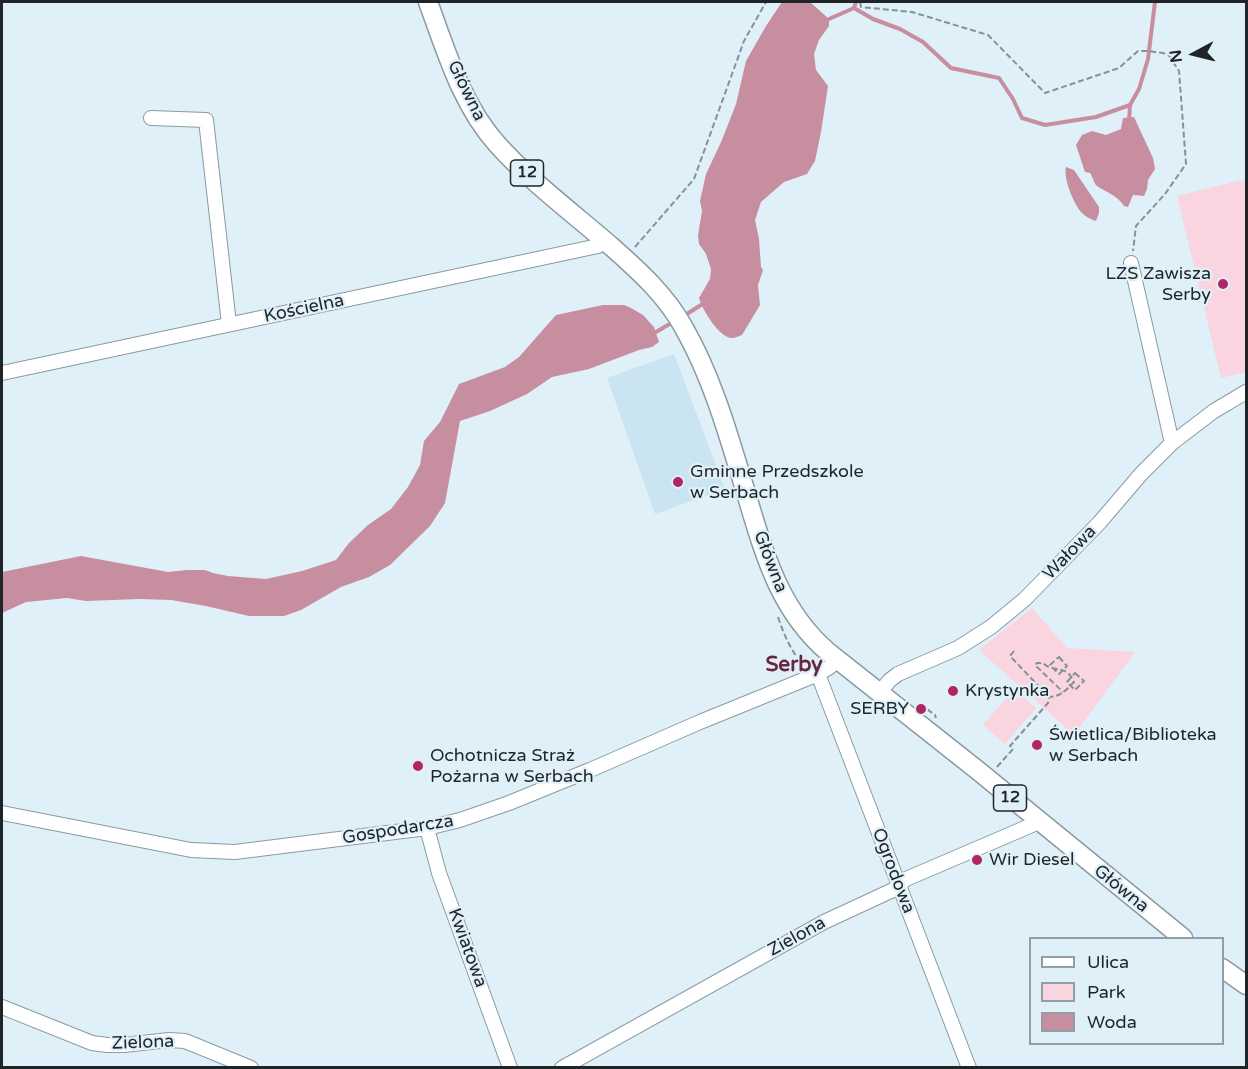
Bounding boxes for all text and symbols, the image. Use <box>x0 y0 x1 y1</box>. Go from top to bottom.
north arrow <box>1164 24 1224 84</box>
text: N <box>1165 49 1187 64</box>
street label: Główna <box>442 57 490 125</box>
road number: 12 <box>510 160 544 186</box>
place label: LZS Zawisza Serby <box>1105 263 1211 306</box>
marker: LZS Zawisza Serby <box>1216 277 1230 291</box>
street label: Kościelna <box>262 290 346 328</box>
place label: Gminne Przedszkole w Serbach <box>690 461 864 504</box>
marker: Gminne Przedszkole w Serbach <box>671 475 685 489</box>
street label: Wałowa <box>1039 521 1101 585</box>
street label: Główna <box>748 528 792 596</box>
district label: Serby <box>765 652 823 678</box>
place label: Krystynka <box>965 680 1049 702</box>
marker: Krystynka <box>946 684 960 698</box>
place label: SERBY <box>850 698 909 720</box>
marker: SERBY <box>914 702 928 716</box>
place label: Świetlica/Biblioteka w Serbach <box>1049 724 1217 766</box>
marker: Świetlica/Biblioteka w Serbach <box>1030 738 1044 752</box>
place label: Ochotnicza Straż Pożarna w Serbach <box>430 745 594 788</box>
marker: Ochotnicza Straż Pożarna w Serbach <box>411 759 425 773</box>
road number: 12 <box>994 785 1026 811</box>
street label: Gospodarcza <box>341 811 455 849</box>
street label: Ogrodowa <box>867 825 919 917</box>
place label: Wir Diesel <box>989 849 1074 871</box>
marker: Wir Diesel <box>970 853 984 867</box>
street label: Główna <box>1089 860 1153 918</box>
street label: Kwiatowa <box>443 906 491 990</box>
street label: Zielona <box>764 912 830 962</box>
legend <box>1029 937 1224 1045</box>
text: Ulica <box>1087 951 1129 973</box>
text: Park <box>1087 981 1125 1003</box>
text: Woda <box>1087 1011 1137 1033</box>
street label: Zielona <box>111 1031 175 1055</box>

